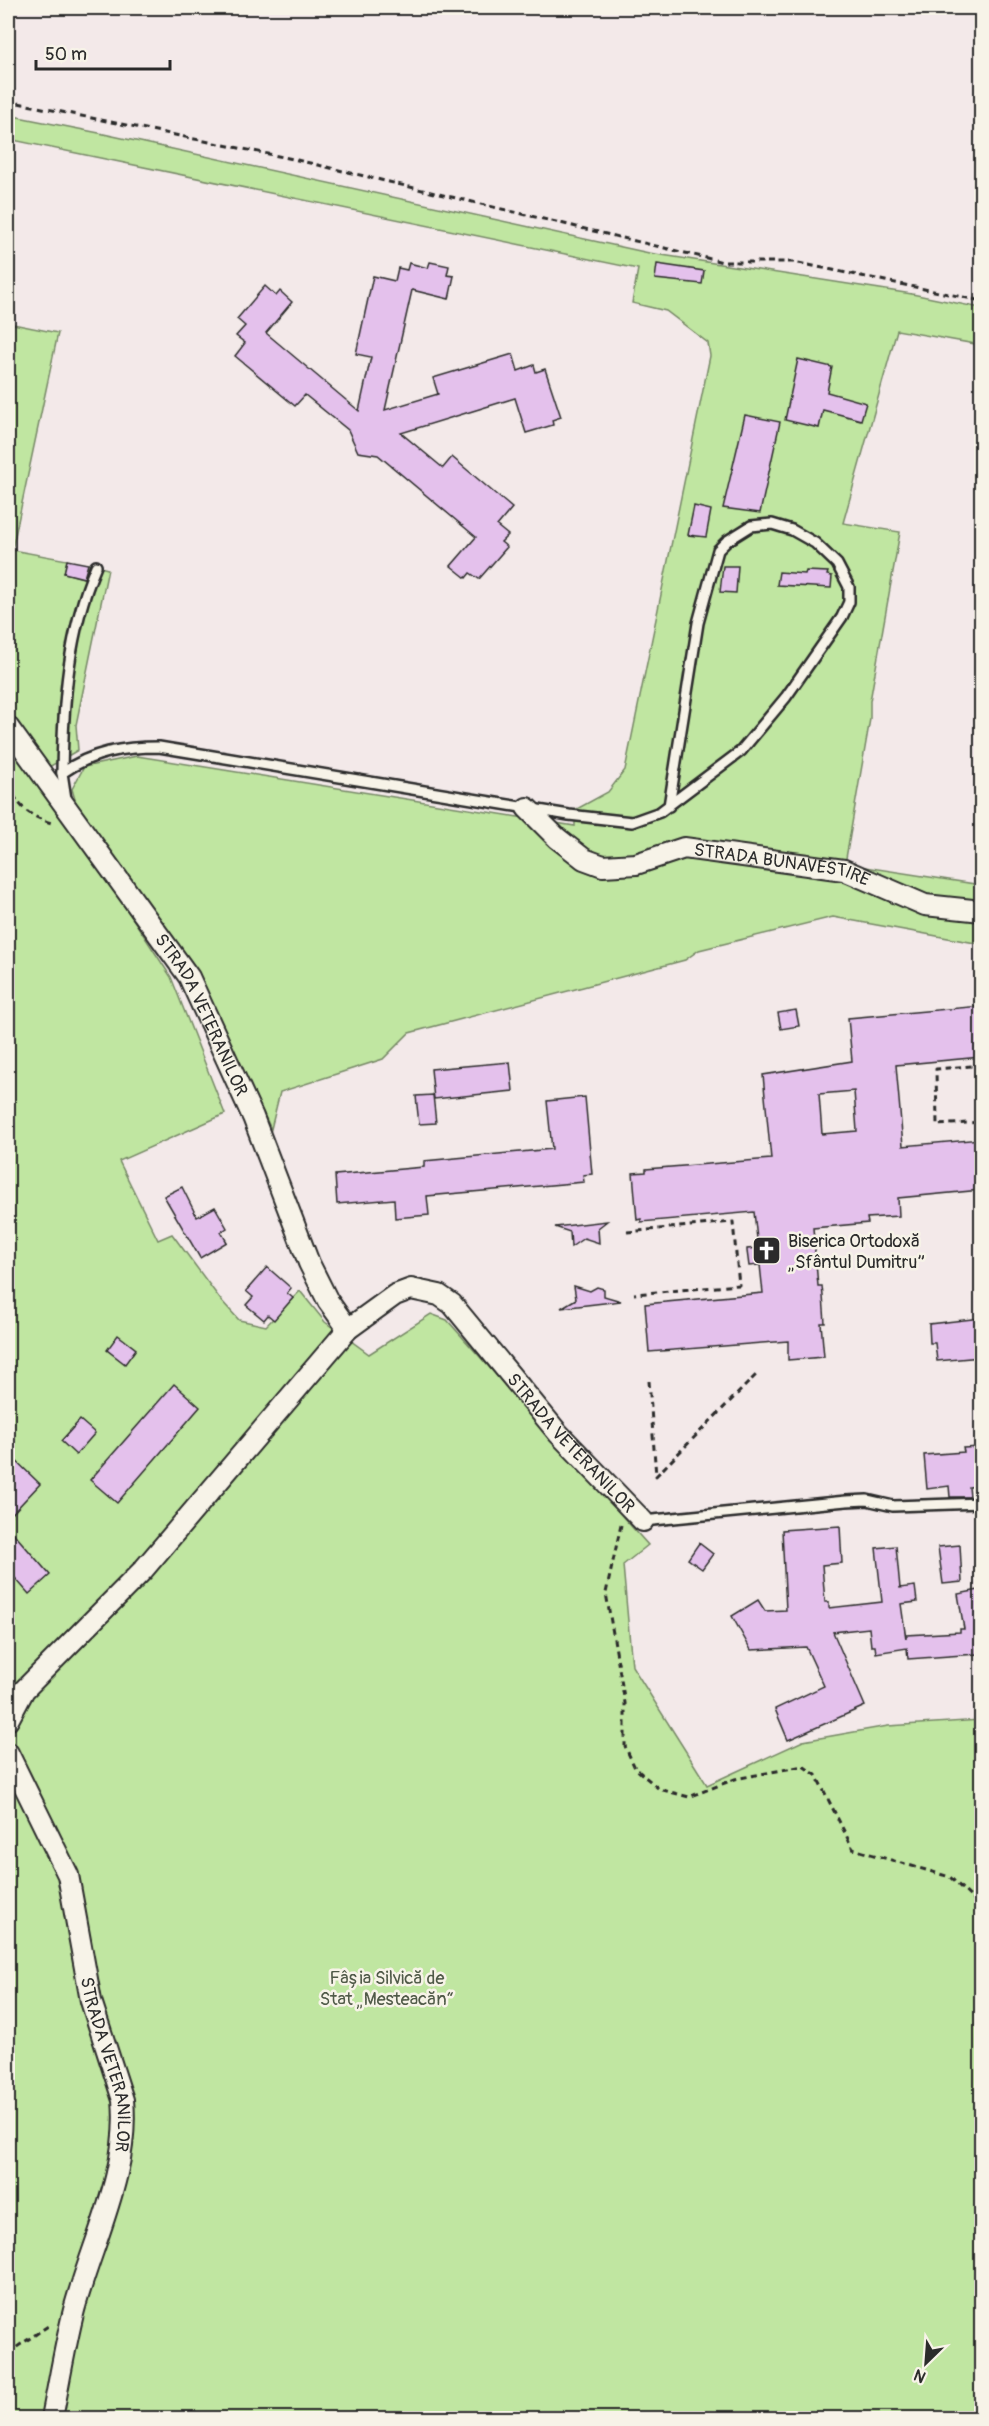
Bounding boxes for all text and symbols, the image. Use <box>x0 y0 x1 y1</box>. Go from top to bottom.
scale bar <box>36 33 170 71</box>
text: 50 m <box>45 43 87 66</box>
street label: STRADA BUNAVESTIRE <box>692 838 874 891</box>
street label: STRADA VETERANILOR <box>150 929 253 1100</box>
place label: Biserica Ortodoxă „Sfântul Dumitru” <box>788 1230 925 1274</box>
church icon: Biserica Ortodoxă „Sfântul Dumitru” <box>751 1235 783 1267</box>
street label: STRADA VETERANILOR <box>502 1368 640 1517</box>
park label: Fâșia Silvică de Stat „Mesteacăn“ <box>320 1967 454 2011</box>
street label: STRADA VETERANILOR <box>75 1975 135 2154</box>
north arrow <box>896 2333 956 2393</box>
text: N <box>911 2364 929 2387</box>

